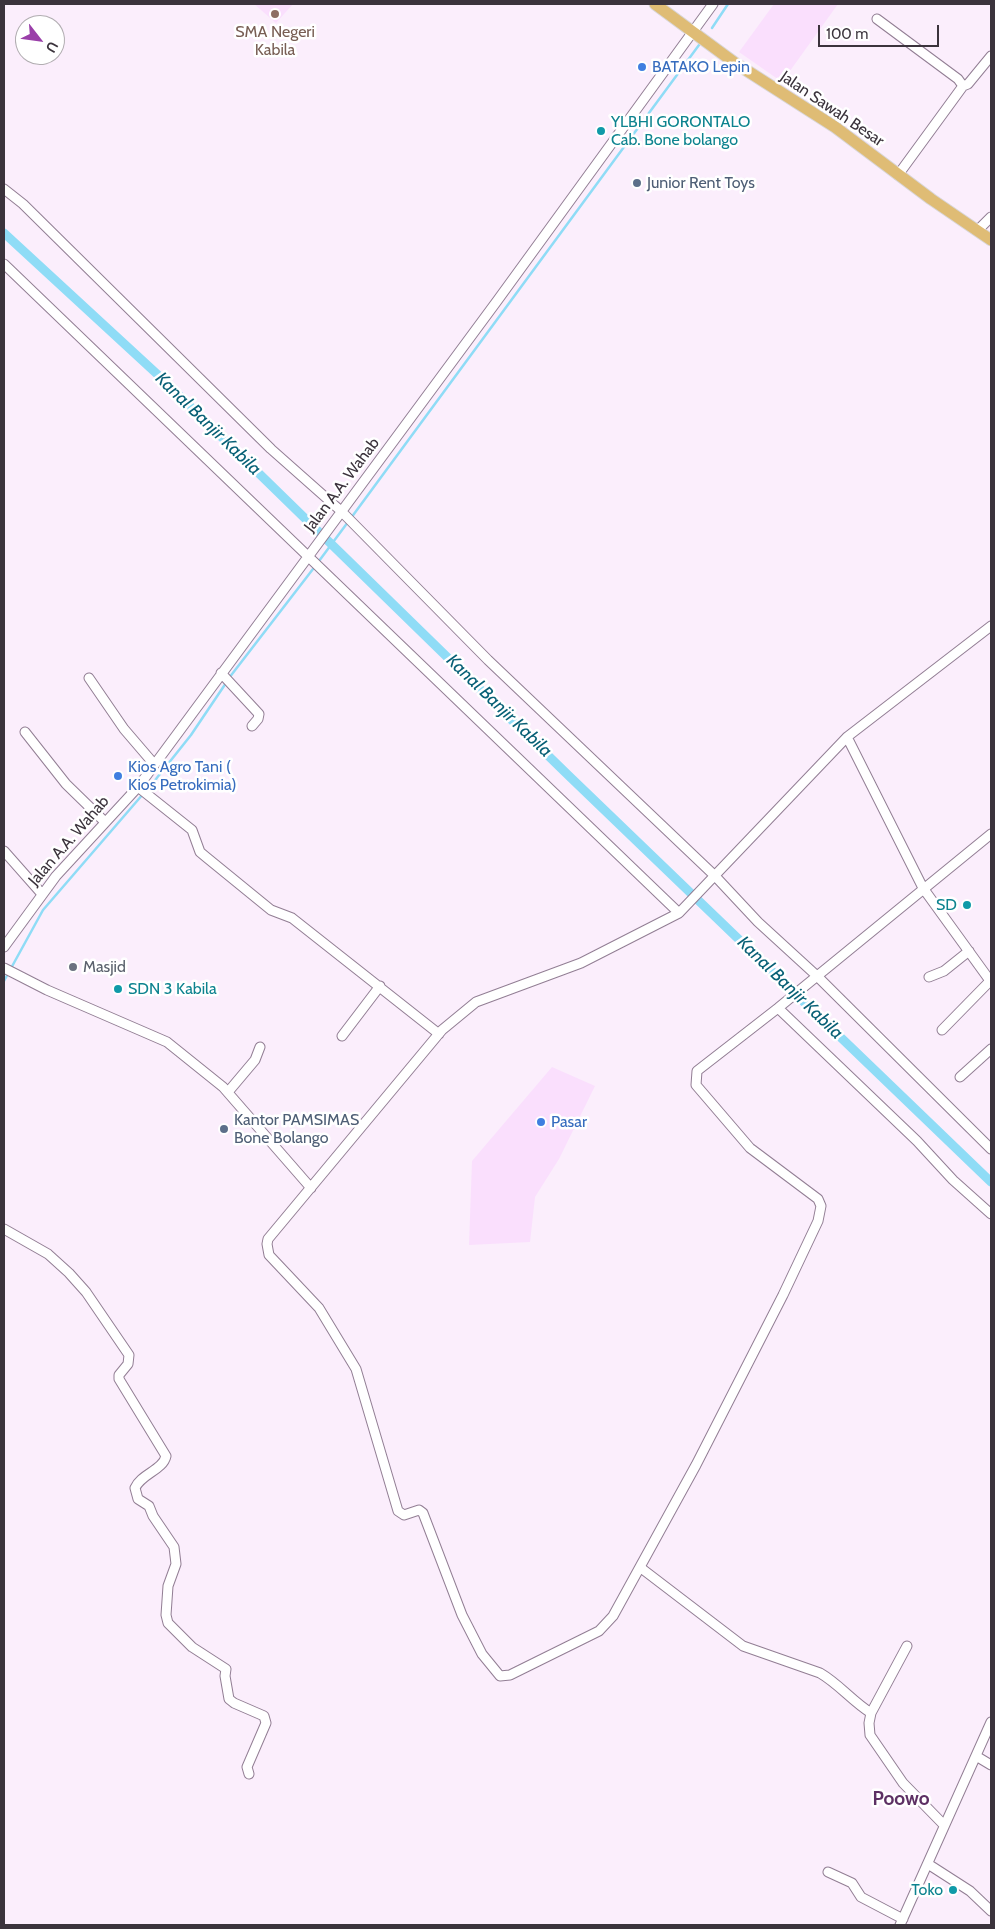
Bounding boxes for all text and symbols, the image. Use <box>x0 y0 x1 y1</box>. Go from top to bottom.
marker: SMA Negeri Kabila <box>269 8 281 20</box>
north arrow <box>15 15 65 65</box>
scale bar <box>820 15 941 47</box>
place label: SMA Negeri Kabila <box>235 22 315 60</box>
text: 100 m <box>826 25 868 43</box>
text: U <box>42 38 62 56</box>
place label: BATAKO Lepin <box>652 57 750 77</box>
marker: BATAKO Lepin <box>636 61 648 73</box>
street label: Jalan Sawah Besar <box>776 67 888 151</box>
place label: YLBHI GORONTALO Cab. Bone bolango <box>611 112 750 150</box>
marker: YLBHI GORONTALO Cab. Bone bolango <box>595 125 607 137</box>
place label: Junior Rent Toys <box>647 173 755 193</box>
marker: Junior Rent Toys <box>631 177 643 189</box>
water label: Kanal Banjir Kabila <box>151 368 265 480</box>
street label: Jalan A.A. Wahab <box>300 434 384 536</box>
water label: Kanal Banjir Kabila <box>442 650 556 762</box>
place label: Kios Agro Tani ( Kios Petrokimia) <box>128 757 237 795</box>
marker: Kios Agro Tani ( Kios Petrokimia) <box>112 770 124 782</box>
street label: Jalan A.A. Wahab <box>25 792 113 890</box>
place label: SD <box>936 895 957 915</box>
marker: SD <box>961 899 973 911</box>
water label: Kanal Banjir Kabila <box>733 932 847 1044</box>
place label: Masjid <box>83 957 126 977</box>
marker: Masjid <box>67 961 79 973</box>
place label: SDN 3 Kabila <box>128 979 217 999</box>
marker: SDN 3 Kabila <box>112 983 124 995</box>
place label: Kantor PAMSIMAS Bone Bolango <box>234 1110 359 1148</box>
place label: Pasar <box>551 1112 587 1132</box>
marker: Pasar <box>535 1116 547 1128</box>
marker: Kantor PAMSIMAS Bone Bolango <box>218 1123 230 1135</box>
district label: Poowo <box>872 1788 930 1810</box>
place label: Toko <box>911 1880 943 1900</box>
marker: Toko <box>947 1884 959 1896</box>

